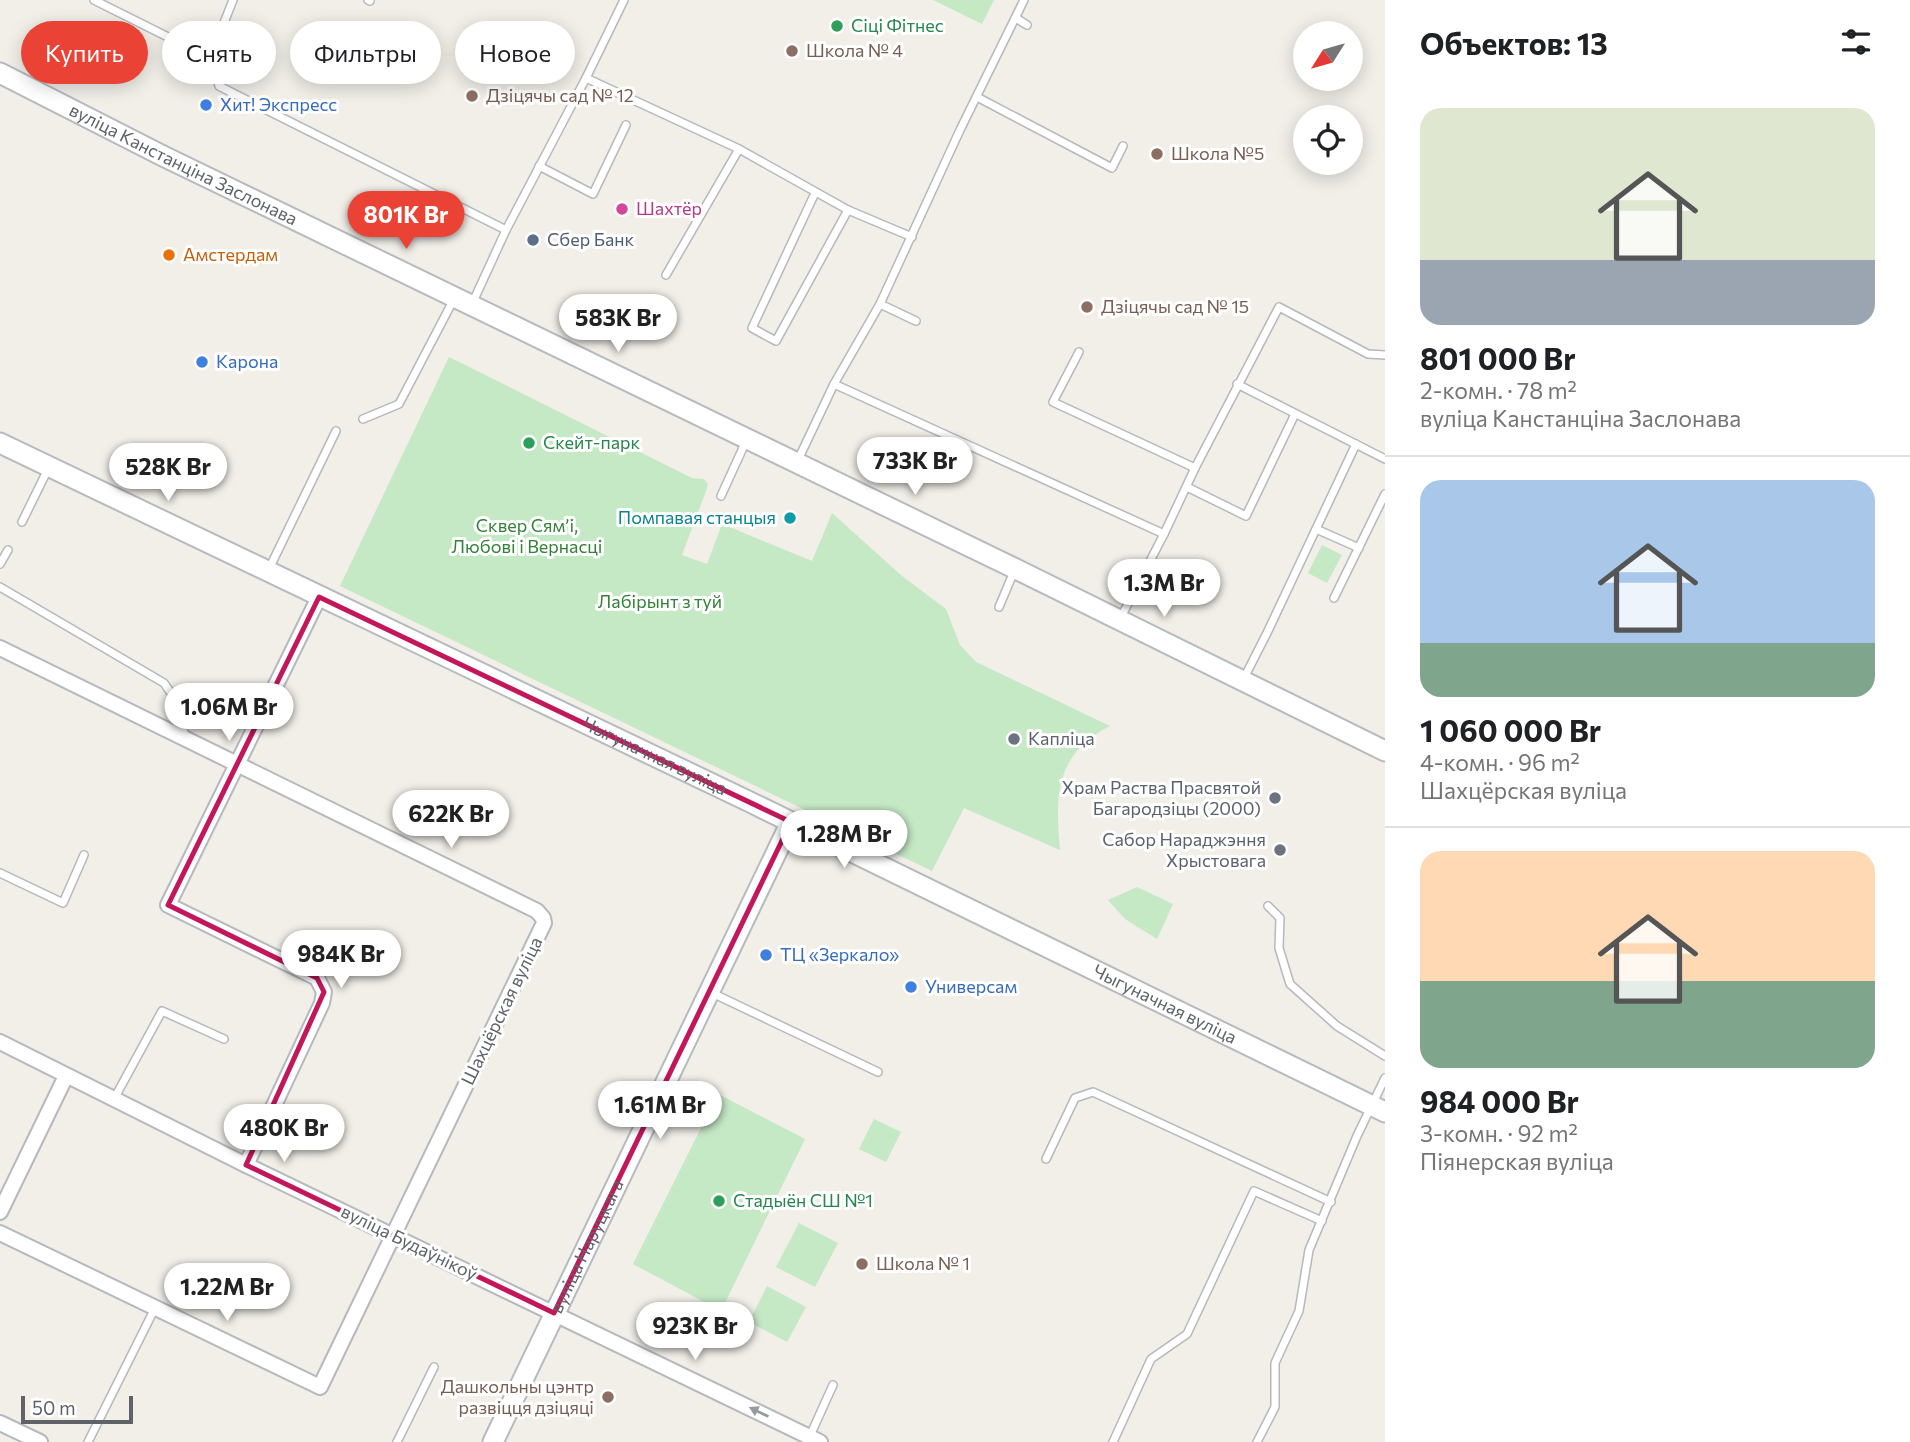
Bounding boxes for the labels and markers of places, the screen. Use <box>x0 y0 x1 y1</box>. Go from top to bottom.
place label: Сіці Фітнес <box>851 14 944 36</box>
marker: Сіці Фітнес <box>829 18 845 34</box>
place label: Школа № 4 <box>806 39 903 61</box>
marker: Школа № 4 <box>784 43 800 59</box>
place label: Дзіцячы сад № 12 <box>486 84 634 106</box>
marker: Дзіцячы сад № 12 <box>464 88 480 104</box>
place label: Хит! Экспресс <box>220 93 337 115</box>
marker: Хит! Экспресс <box>198 97 214 113</box>
place label: Школа №5 <box>1171 142 1264 164</box>
marker: Школа №5 <box>1149 146 1165 162</box>
pin: 801K Br <box>341 191 471 251</box>
place label: Шахтёр <box>636 197 702 219</box>
marker: Шахтёр <box>614 201 630 217</box>
place label: Сбер Банк <box>547 228 635 250</box>
marker: Сбер Банк <box>525 232 541 248</box>
place label: Амстердам <box>183 243 278 265</box>
marker: Амстердам <box>161 247 177 263</box>
pin: 583K Br <box>553 294 683 354</box>
place label: Дзіцячы сад № 15 <box>1101 295 1249 317</box>
marker: Дзіцячы сад № 15 <box>1079 299 1095 315</box>
place label: Карона <box>216 350 278 372</box>
marker: Карона <box>194 354 210 370</box>
place label: Скейт-парк <box>543 431 641 453</box>
marker: Скейт-парк <box>521 435 537 451</box>
pin: 733K Br <box>850 438 980 497</box>
pin: 528K Br <box>103 444 233 503</box>
place label: Помпавая станцыя <box>618 506 776 528</box>
marker: Помпавая станцыя <box>782 510 798 526</box>
pin: 1.3M Br <box>1099 560 1229 619</box>
pin: 1.06M Br <box>157 684 301 743</box>
place label: Капліца <box>1028 727 1094 749</box>
marker: Капліца <box>1006 731 1022 747</box>
place label: Храм Раства Прасвятой Багародзіцы (2000) <box>1062 776 1261 819</box>
pin: 622K Br <box>386 790 516 850</box>
marker: Храм Раства Прасвятой Багародзіцы (2000) <box>1267 790 1283 806</box>
pin: 1.28M Br <box>772 810 916 870</box>
place label: Сабор Нараджэння Хрыстовага <box>1102 828 1266 871</box>
marker: Сабор Нараджэння Хрыстовага <box>1272 842 1288 858</box>
pin: 984K Br <box>276 930 406 990</box>
place label: ТЦ «Зеркало» <box>780 943 899 965</box>
marker: ТЦ «Зеркало» <box>758 947 774 963</box>
place label: Универсам <box>925 975 1017 997</box>
marker: Универсам <box>903 979 919 995</box>
pin: 1.61M Br <box>588 1082 732 1141</box>
pin: 480K Br <box>219 1104 349 1164</box>
place label: Стадыён СШ №1 <box>733 1189 873 1211</box>
marker: Стадыён СШ №1 <box>711 1193 727 1209</box>
place label: Школа № 1 <box>876 1252 970 1274</box>
marker: Школа № 1 <box>854 1256 870 1272</box>
pin: 1.22M Br <box>155 1264 299 1323</box>
pin: 923K Br <box>630 1302 760 1362</box>
place label: Дашкольны цэнтр развіцця дзіцяці <box>441 1375 594 1418</box>
marker: Дашкольны цэнтр развіцця дзіцяці <box>600 1389 616 1405</box>

